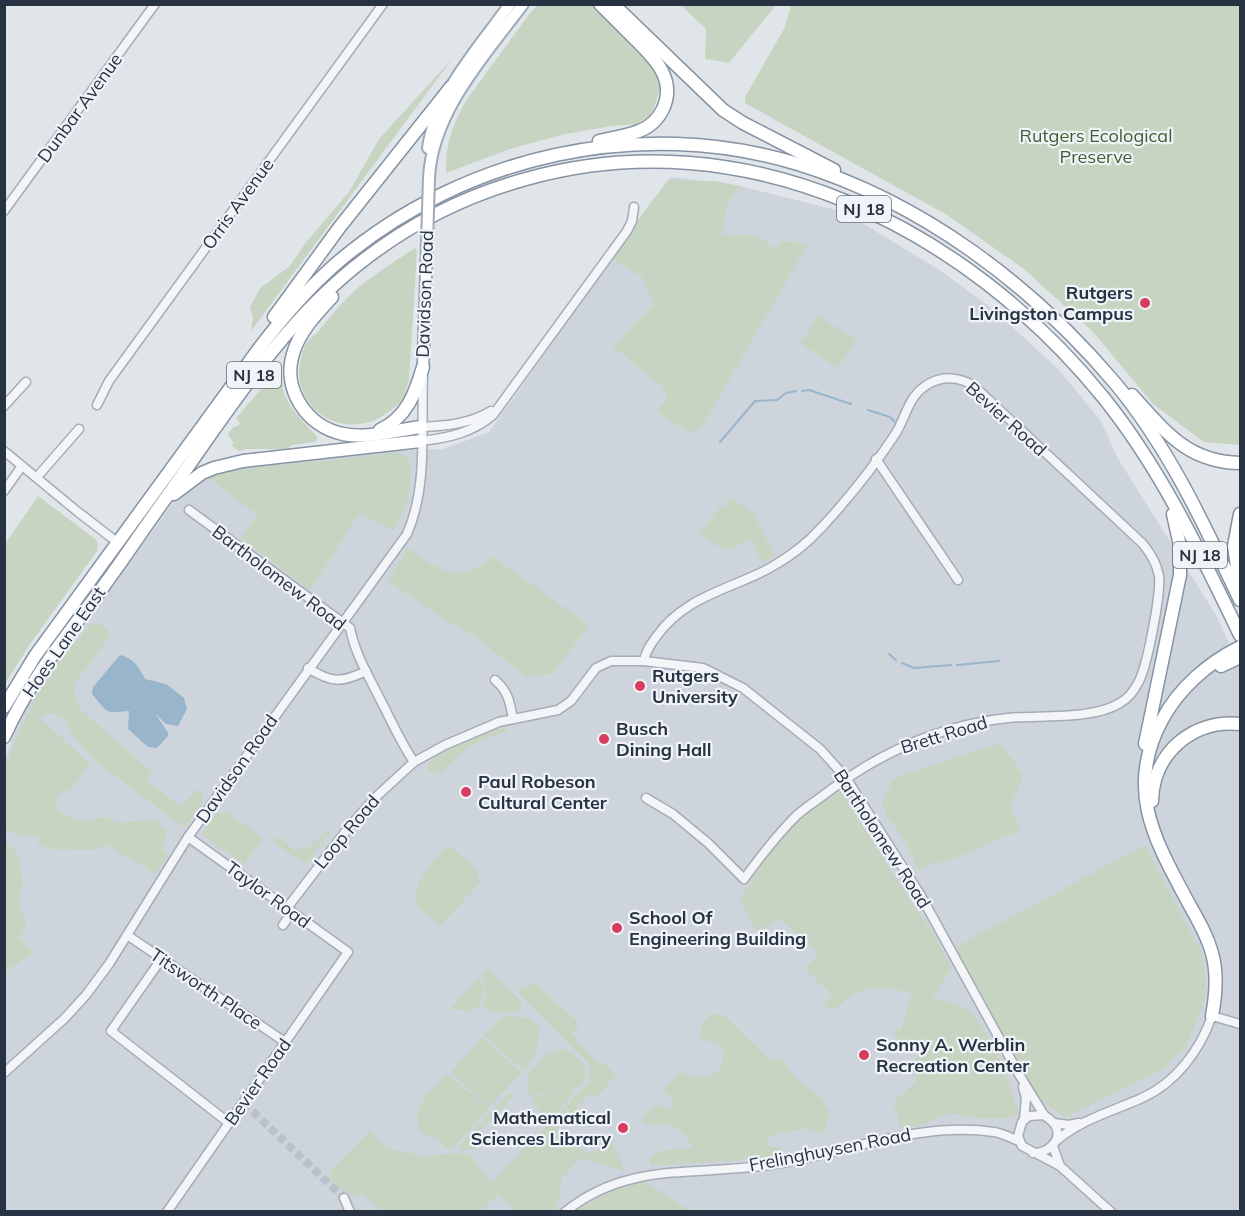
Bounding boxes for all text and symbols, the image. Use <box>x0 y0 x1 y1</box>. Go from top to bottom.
street label: Dunbar Avenue <box>32 48 127 167</box>
park label: Rutgers Ecological Preserve <box>1020 124 1172 168</box>
street label: Orris Avenue <box>197 153 279 254</box>
road number: NJ 18 <box>837 196 891 222</box>
street label: Davidson Road <box>411 230 438 358</box>
place label: Rutgers Livingston Campus <box>969 281 1133 325</box>
marker: Rutgers Livingston Campus <box>1138 296 1152 310</box>
road number: NJ 18 <box>227 362 281 388</box>
street label: Bevier Road <box>961 376 1052 461</box>
street label: Bartholomew Road <box>208 520 351 635</box>
road number: NJ 18 <box>1173 542 1227 568</box>
street label: Hoes Lane East <box>17 582 110 701</box>
place label: Rutgers University <box>652 664 738 708</box>
marker: Rutgers University <box>633 679 647 693</box>
street label: Davidson Road <box>191 710 283 827</box>
street label: Brett Road <box>898 710 990 759</box>
place label: Busch Dining Hall <box>616 717 711 761</box>
marker: Busch Dining Hall <box>597 732 611 746</box>
street label: Bartholomew Road <box>829 765 936 913</box>
place label: Paul Robeson Cultural Center <box>478 770 608 814</box>
marker: Paul Robeson Cultural Center <box>459 785 473 799</box>
street label: Loop Road <box>309 790 384 874</box>
street label: Taylor Road <box>221 856 315 933</box>
place label: School Of Engineering Building <box>629 906 806 950</box>
marker: School Of Engineering Building <box>610 921 624 935</box>
street label: Titsworth Place <box>146 943 267 1034</box>
place label: Sonny A. Werblin Recreation Center <box>876 1033 1030 1077</box>
street label: Bevier Road <box>219 1034 296 1130</box>
marker: Sonny A. Werblin Recreation Center <box>857 1048 871 1062</box>
place label: Mathematical Sciences Library <box>471 1106 611 1150</box>
marker: Mathematical Sciences Library <box>616 1121 630 1135</box>
street label: Frelinghuysen Road <box>747 1123 913 1176</box>

